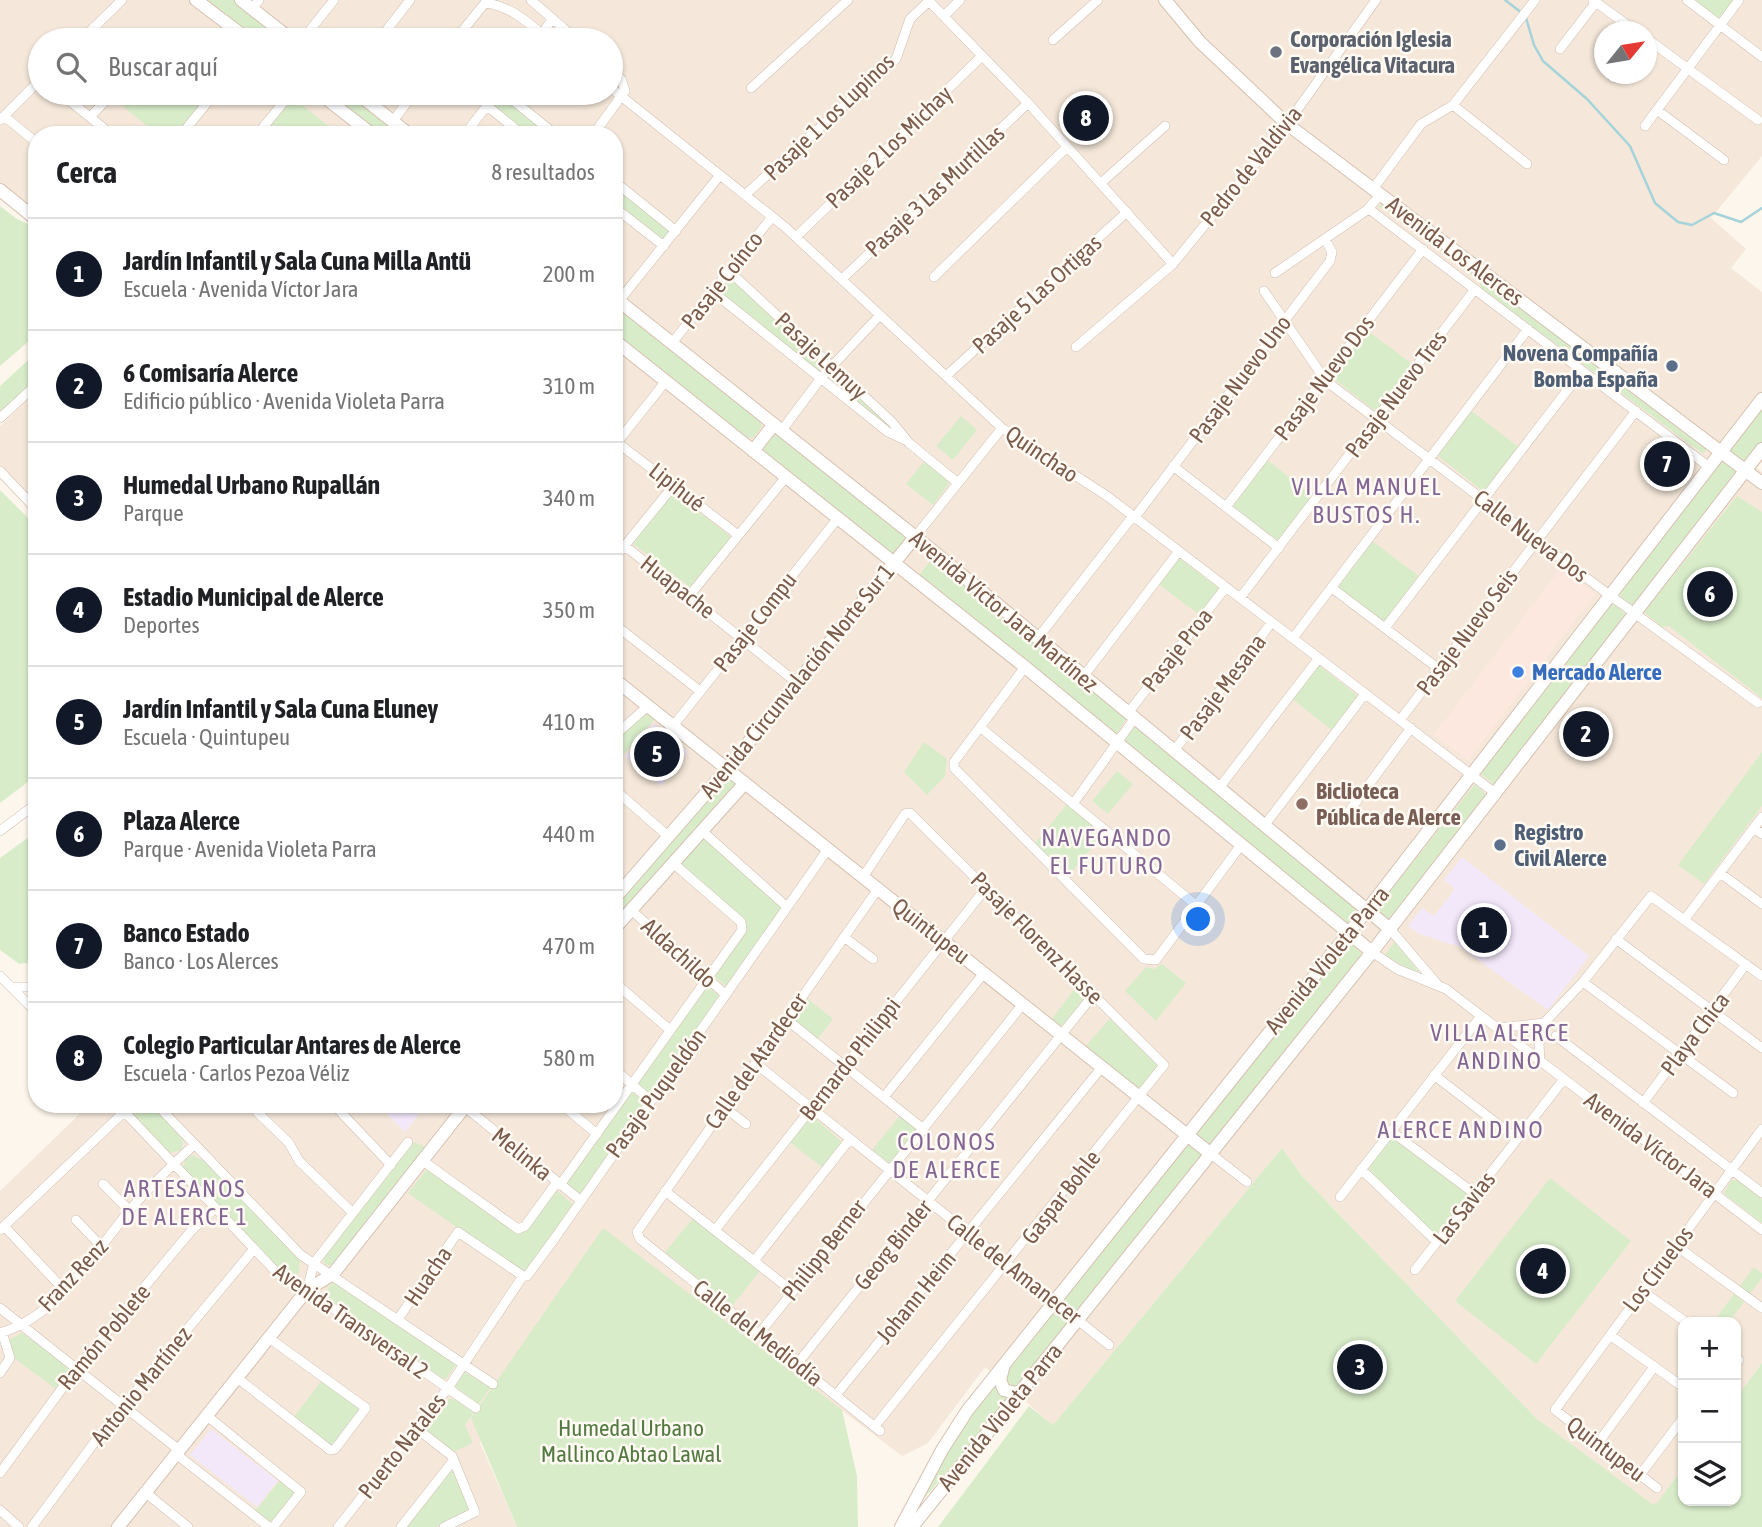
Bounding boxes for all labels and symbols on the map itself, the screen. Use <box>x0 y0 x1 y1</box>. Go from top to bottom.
north arrow <box>1594 21 1657 84</box>
place label: Corporación Iglesia Evangélica Vitacura <box>1290 26 1455 78</box>
marker: Corporación Iglesia Evangélica Vitacura <box>1268 44 1284 60</box>
street label: Pasaje 1 Los Lupinos <box>759 48 899 186</box>
street label: Pasaje 2 Los Michay <box>821 80 957 214</box>
pin: 8 <box>1063 92 1109 144</box>
street label: Pedro de Valdivia <box>1195 101 1307 231</box>
street label: Pasaje 3 Las Murtillas <box>860 120 1010 262</box>
street label: Avenida Los Alerces <box>1381 191 1529 311</box>
street label: Pasaje Coínco <box>676 226 768 334</box>
street label: Pasaje 5 Las Ortigas <box>967 229 1107 359</box>
street label: Pasaje Lemuy <box>770 307 872 405</box>
street label: Pasaje Nuevo Uno <box>1184 310 1296 448</box>
street label: Pasaje Nuevo Dos <box>1269 311 1379 445</box>
street label: Pasaje Nuevo Tres <box>1340 326 1452 462</box>
place label: Novena Compañía Bomba España <box>1503 340 1658 392</box>
marker: Novena Compañía Bomba España <box>1664 358 1680 374</box>
street label: Quinchao <box>1001 420 1083 488</box>
pin: 7 <box>1644 438 1690 490</box>
street label: Lipihué <box>644 457 710 517</box>
district label: VILLA MANUEL BUSTOS H. <box>1291 473 1443 528</box>
street label: Calle Nueva Dos <box>1469 485 1593 587</box>
street label: Avenida Víctor Jara Martínez <box>905 525 1103 697</box>
street label: Huapache <box>636 550 720 624</box>
street label: Avenida Circunvalación Norte Sur 1 <box>695 559 899 803</box>
street label: Pasaje Nuevo Seis <box>1411 564 1523 700</box>
street label: Pasaje Compu <box>708 567 802 677</box>
pin: 6 <box>1687 568 1733 620</box>
street label: Pasaje Proa <box>1136 603 1218 697</box>
street label: Pasaje Mesana <box>1175 629 1271 745</box>
place label: Mercado Alerce <box>1532 659 1662 685</box>
marker: Mercado Alerce <box>1510 664 1526 680</box>
pin: 2 <box>1563 708 1609 760</box>
pin: 5 <box>634 728 680 780</box>
place label: Biclioteca Pública de Alerce <box>1316 778 1461 830</box>
marker: Biclioteca Pública de Alerce <box>1294 796 1310 812</box>
place label: Registro Civil Alerce <box>1514 819 1607 871</box>
district label: NAVEGANDO EL FUTURO <box>1041 824 1173 879</box>
marker: Registro Civil Alerce <box>1492 837 1508 853</box>
street label: Pasaje Florenz Hasse <box>966 867 1108 1009</box>
street label: Avenida Violeta Parra <box>1260 881 1394 1039</box>
street label: Quintupeu <box>887 893 975 969</box>
your location <box>1181 902 1215 936</box>
pin: 1 <box>1461 904 1507 956</box>
street label: Aldachildo <box>636 913 722 993</box>
street label: Calle del Atardecer <box>700 987 813 1134</box>
street label: Playa Chica <box>1655 987 1735 1081</box>
street label: Bernardo Philippi <box>794 993 906 1125</box>
district label: VILLA ALERCE ANDINO <box>1430 1019 1570 1074</box>
street label: Pasaje Puqueldón <box>601 1024 711 1162</box>
street label: Avenida Víctor Jara <box>1580 1087 1722 1203</box>
district label: ALERCE ANDINO <box>1378 1116 1545 1143</box>
street label: Melinka <box>487 1122 557 1186</box>
district label: COLONOS DE ALERCE <box>892 1128 1002 1183</box>
street label: Gaspar Bohle <box>1016 1145 1106 1249</box>
street label: Las Savias <box>1428 1167 1500 1249</box>
district label: ARTESANOS DE ALERCE 1 <box>121 1175 249 1230</box>
street label: Philipp Berner <box>777 1194 872 1306</box>
street label: Georg Binder <box>849 1194 938 1295</box>
street label: Calle del Amanecer <box>942 1209 1087 1330</box>
street label: Los Ciruelos <box>1618 1221 1698 1317</box>
street label: Franz Renz <box>33 1233 113 1317</box>
street label: Huacha <box>399 1242 457 1310</box>
pin: 4 <box>1520 1245 1566 1297</box>
street label: Johann Heim <box>871 1246 961 1348</box>
street label: Avenida Transversal 2 <box>269 1258 433 1384</box>
street label: Calle del Mediodía <box>688 1274 828 1392</box>
street label: Ramón Poblete <box>52 1279 156 1395</box>
street label: Antonio Martínez <box>85 1322 197 1450</box>
street label: Avenida Violeta Parra <box>933 1338 1067 1496</box>
pin: 3 <box>1337 1341 1383 1393</box>
street label: Puerto Natales <box>353 1388 451 1504</box>
street label: Quintupeu <box>1562 1411 1650 1487</box>
park label: Humedal Urbano Mallinco Abtao Lawal <box>541 1415 721 1467</box>

